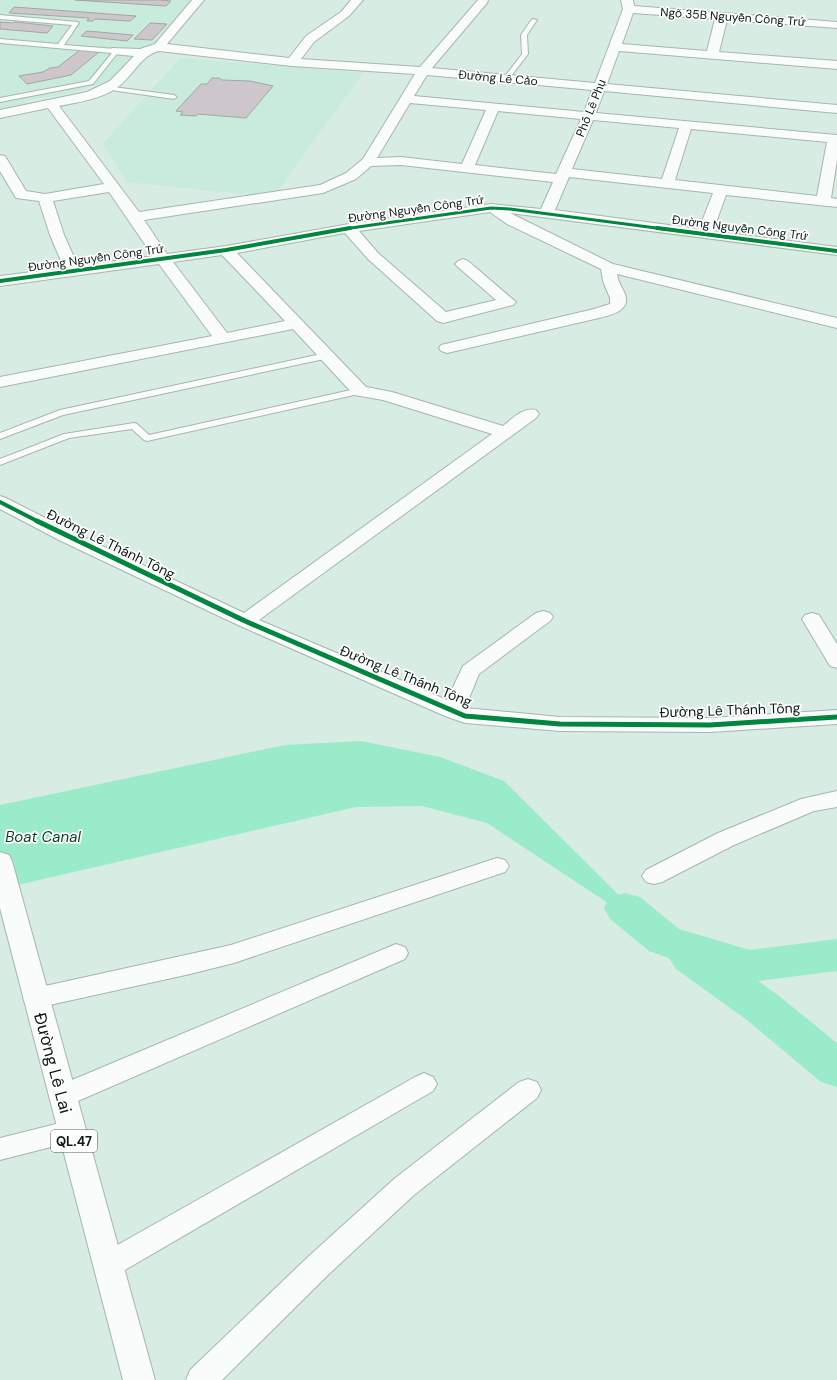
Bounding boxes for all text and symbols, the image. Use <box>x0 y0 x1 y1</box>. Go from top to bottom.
street label: Ngõ 35B Nguyễn Công Trứ <box>660 4 806 30</box>
street label: Đường Lê Cảo <box>458 67 538 89</box>
street label: Phố Lê Phụ <box>572 77 610 139</box>
street label: Đường Nguyễn Công Trứ <box>347 192 485 226</box>
street label: Đường Nguyễn Công Trứ <box>671 212 809 244</box>
street label: Đường Nguyễn Công Trứ <box>27 241 165 275</box>
street label: Đường Lê Thánh Tông <box>44 505 178 583</box>
street label: Đường Lê Thánh Tông <box>337 641 475 711</box>
street label: Đường Lê Thánh Tông <box>659 699 801 721</box>
water label: Boat Canal <box>5 827 81 847</box>
street label: Đường Lê Lai <box>29 1010 77 1116</box>
road number: QL.47 <box>51 1130 97 1152</box>

